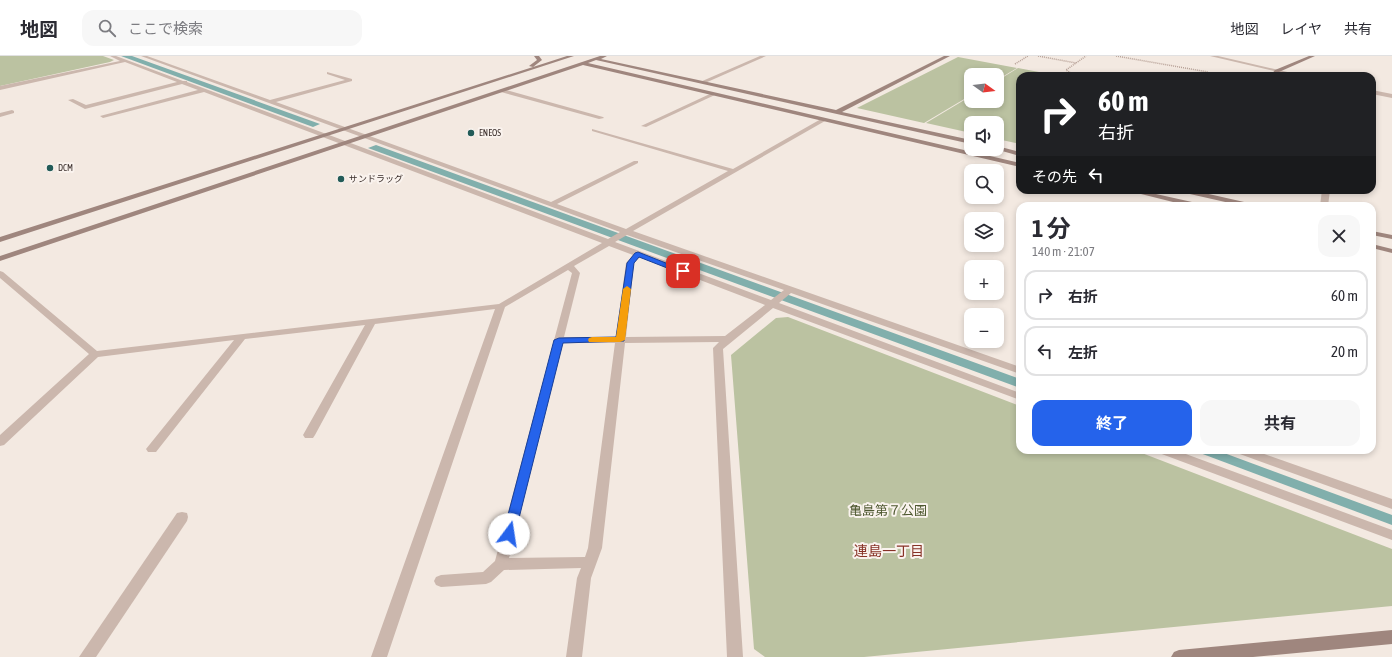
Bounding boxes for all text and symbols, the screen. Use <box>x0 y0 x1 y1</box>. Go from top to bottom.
search box <box>82 10 362 46</box>
icon: search <box>96 17 118 39</box>
text: 地図 <box>20 18 58 40</box>
text: ここで検索 <box>128 20 203 37</box>
text: 地図 <box>1230 21 1258 37</box>
text: レイヤ <box>1280 21 1322 37</box>
text: 共有 <box>1344 21 1372 37</box>
north arrow <box>964 68 1004 108</box>
map controls <box>964 68 1004 348</box>
text: 60 m <box>1098 85 1148 117</box>
icon: right <box>1032 88 1084 140</box>
button: sound <box>964 116 1004 156</box>
text: 右折 <box>1098 122 1134 143</box>
marker: ENEOS <box>466 128 476 138</box>
place label: ENEOS <box>479 128 501 138</box>
marker: DCM <box>45 163 55 173</box>
place label: DCM <box>58 163 73 173</box>
button: search <box>964 164 1004 204</box>
icon: left <box>1085 164 1107 186</box>
text: その先 <box>1032 168 1077 185</box>
marker: サンドラッグ <box>336 174 346 184</box>
place label: サンドラッグ <box>349 174 403 184</box>
button: layers <box>964 212 1004 252</box>
text: 1 分 <box>1032 215 1071 242</box>
button: close <box>1318 215 1360 257</box>
text: 140 m · 21:07 <box>1032 244 1095 259</box>
pin <box>666 254 700 288</box>
icon: arrive <box>672 260 694 282</box>
button: + <box>964 260 1004 300</box>
icon: right <box>1034 284 1056 306</box>
text: 60 m <box>1331 287 1358 304</box>
text: 右折 <box>1068 288 1098 305</box>
button: − <box>964 308 1004 348</box>
icon: left <box>1034 340 1056 362</box>
text: 20 m <box>1331 343 1358 360</box>
text: 左折 <box>1068 344 1098 361</box>
button: 終了 <box>1032 400 1192 446</box>
button: 共有 <box>1200 400 1360 446</box>
park label: 亀島第７公園 <box>849 503 927 518</box>
position arrow <box>488 513 530 555</box>
district label: 連島一丁目 <box>854 543 924 559</box>

